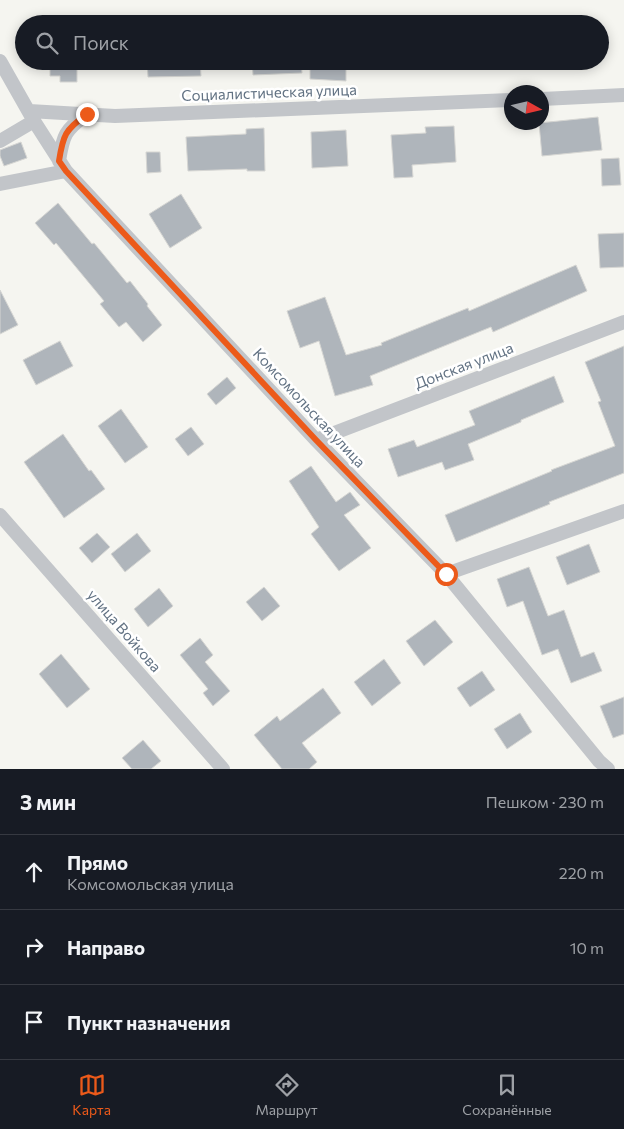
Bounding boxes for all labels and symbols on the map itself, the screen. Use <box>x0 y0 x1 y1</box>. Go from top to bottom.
street label: Социалистическая улица <box>181 80 357 104</box>
north arrow <box>504 85 549 130</box>
route end <box>76 103 99 126</box>
street label: Донская улица <box>412 338 516 392</box>
street label: Комсомольская улица <box>250 344 370 471</box>
route start <box>435 563 458 586</box>
street label: улица Войкова <box>84 585 166 675</box>

